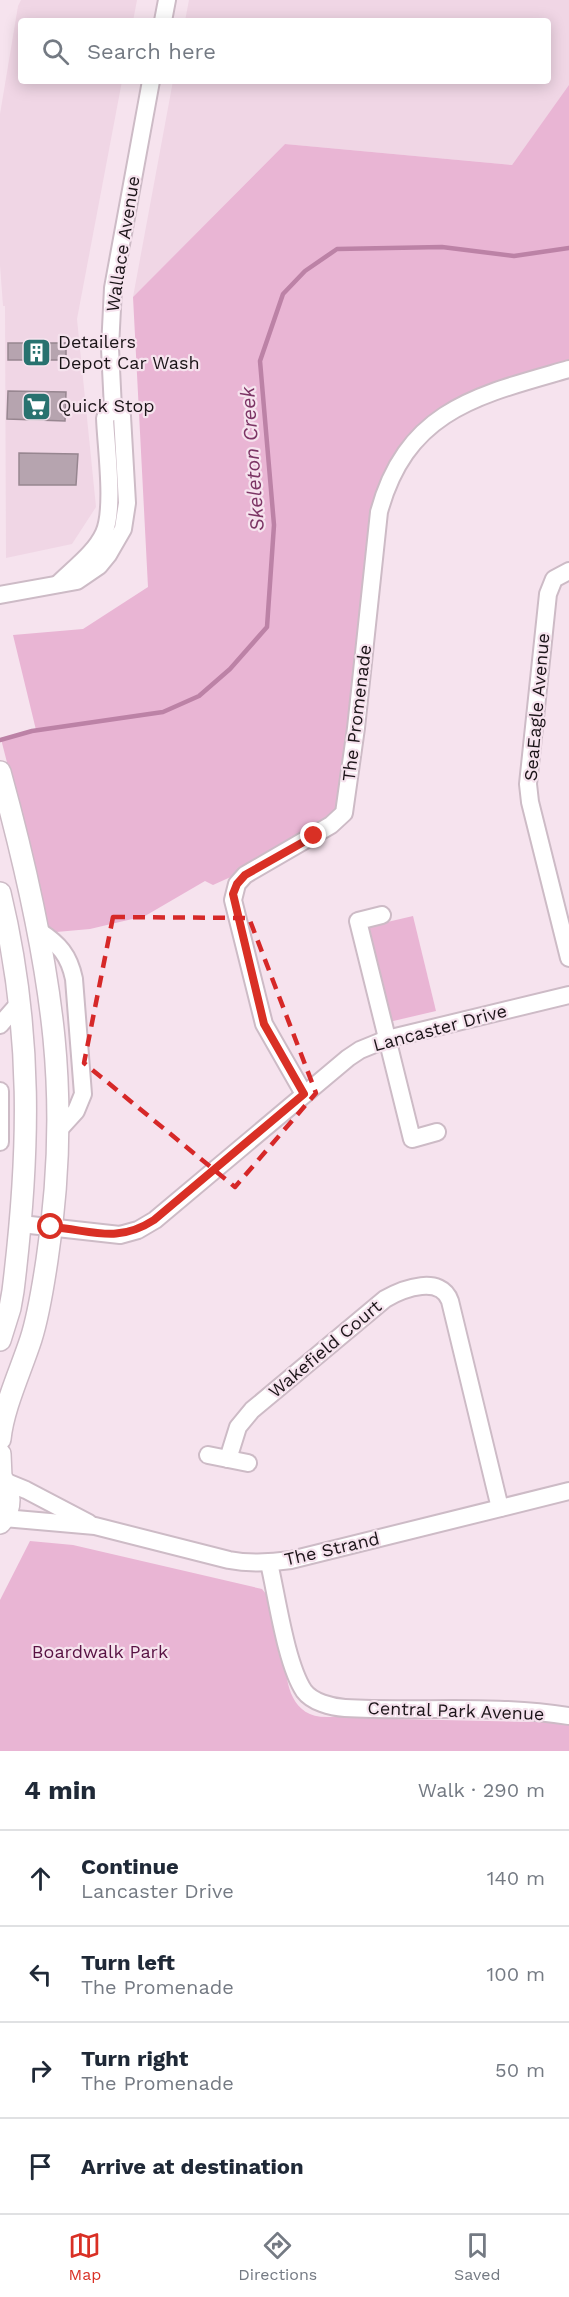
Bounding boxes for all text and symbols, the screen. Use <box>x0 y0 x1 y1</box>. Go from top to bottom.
search box <box>18 18 551 84</box>
icon: search <box>39 35 72 68</box>
text: Search here <box>87 39 216 64</box>
street label: Wallace Avenue <box>101 174 144 313</box>
place label: Detailers Depot Car Wash <box>58 331 200 373</box>
building icon: Detailers Depot Car Wash <box>21 336 53 368</box>
water label: Skeleton Creek <box>235 385 269 532</box>
supermarket icon: Quick Stop <box>21 390 53 422</box>
place label: Quick Stop <box>58 395 155 416</box>
street label: SeaEagle Avenue <box>520 632 553 782</box>
street label: The Promenade <box>338 643 375 782</box>
route end <box>300 822 326 848</box>
street label: Lancaster Drive <box>371 1000 509 1055</box>
route start <box>37 1213 63 1239</box>
street label: Wakefield Court <box>264 1295 386 1402</box>
street label: The Strand <box>282 1527 381 1570</box>
park label: Boardwalk Park <box>32 1641 168 1662</box>
street label: Central Park Avenue <box>367 1697 545 1724</box>
text: 4 min <box>24 1775 96 1805</box>
text: Walk · 290 m <box>418 1778 545 1802</box>
text: Continue <box>81 1854 179 1879</box>
icon: ahead <box>24 1862 57 1895</box>
text: 140 m <box>487 1866 545 1890</box>
text: Lancaster Drive <box>81 1879 234 1903</box>
text: Turn left <box>81 1950 175 1975</box>
icon: left <box>24 1958 57 1991</box>
text: 100 m <box>486 1962 545 1986</box>
text: The Promenade <box>81 1975 234 1999</box>
text: Turn right <box>81 2046 188 2071</box>
icon: right <box>24 2054 57 2087</box>
text: 50 m <box>495 2058 545 2082</box>
text: The Promenade <box>81 2071 234 2095</box>
icon: arrive <box>24 2150 57 2183</box>
text: Arrive at destination <box>81 2154 304 2179</box>
tab: Map <box>68 2229 101 2284</box>
tab: Directions <box>238 2229 317 2284</box>
tab: Saved <box>454 2229 501 2284</box>

